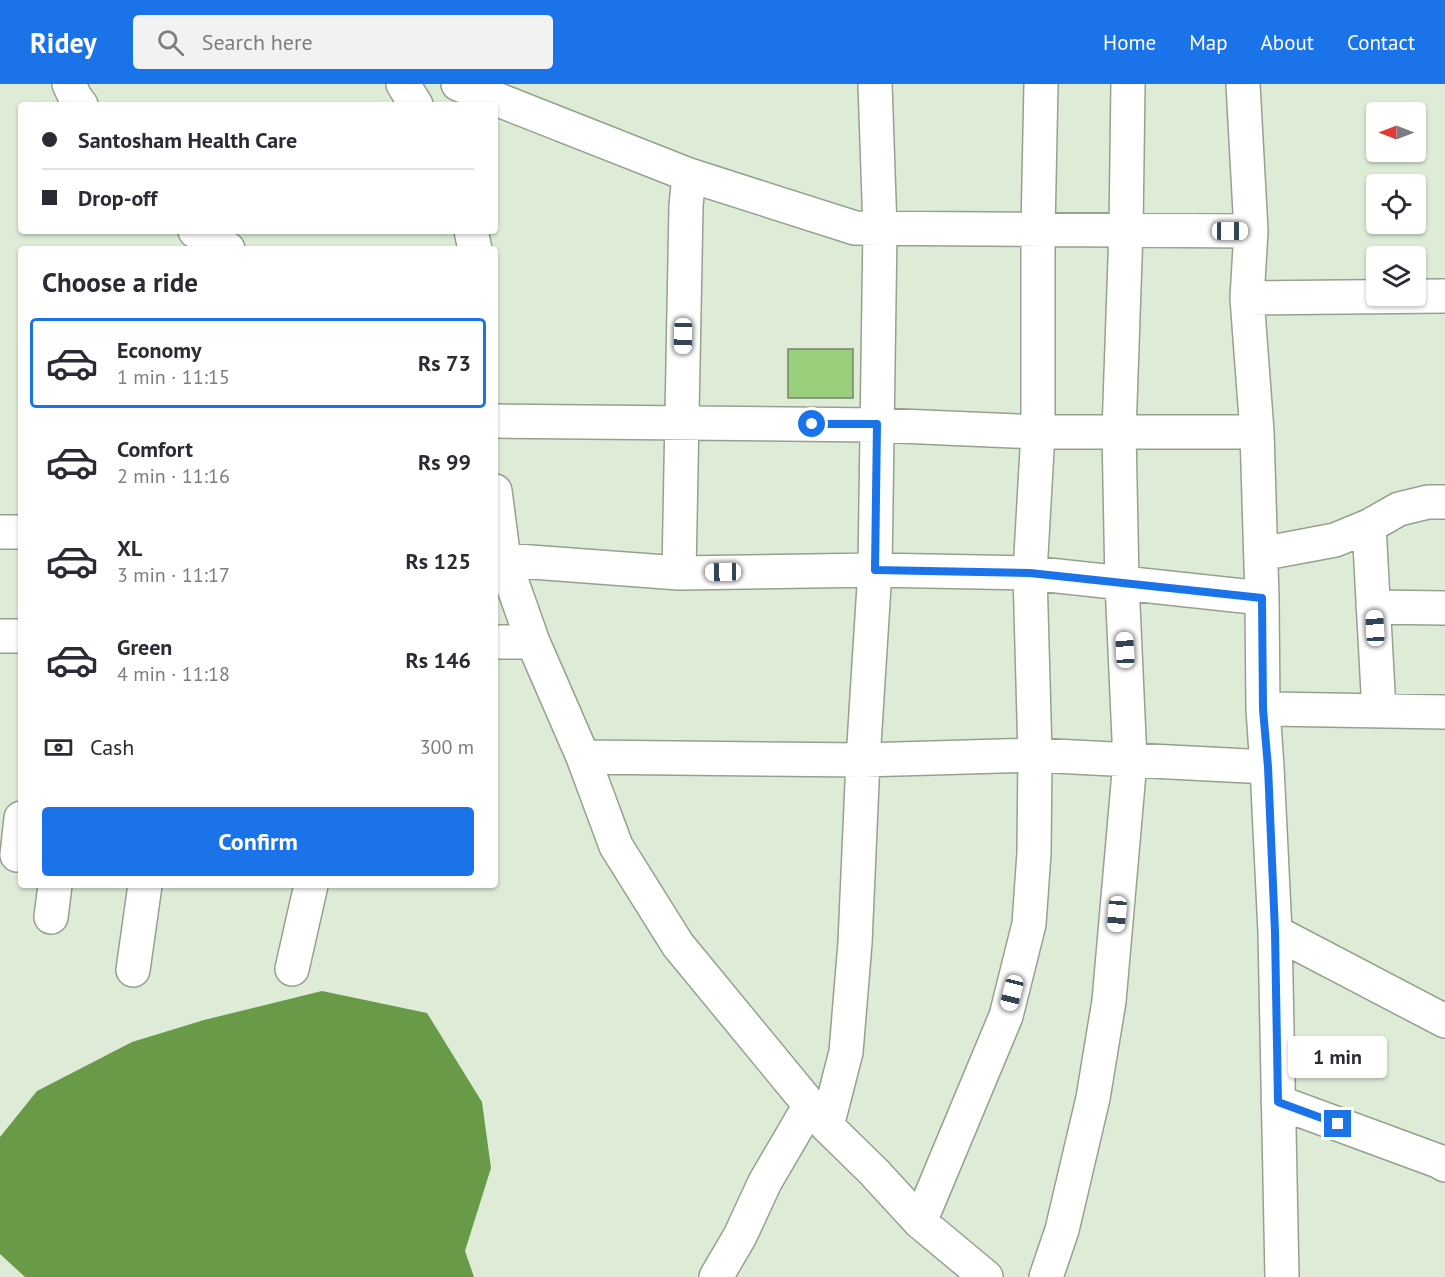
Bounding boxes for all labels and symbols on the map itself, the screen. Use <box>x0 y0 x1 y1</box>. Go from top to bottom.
north arrow <box>1366 102 1426 162</box>
car <box>1212 222 1248 240</box>
car <box>674 318 692 354</box>
route start <box>798 410 825 437</box>
car <box>705 563 741 581</box>
car <box>1365 610 1385 646</box>
car <box>1115 632 1135 668</box>
car <box>1106 895 1128 933</box>
car <box>999 973 1025 1013</box>
callout: 1 min <box>1288 1037 1388 1079</box>
route end <box>1324 1110 1351 1137</box>

